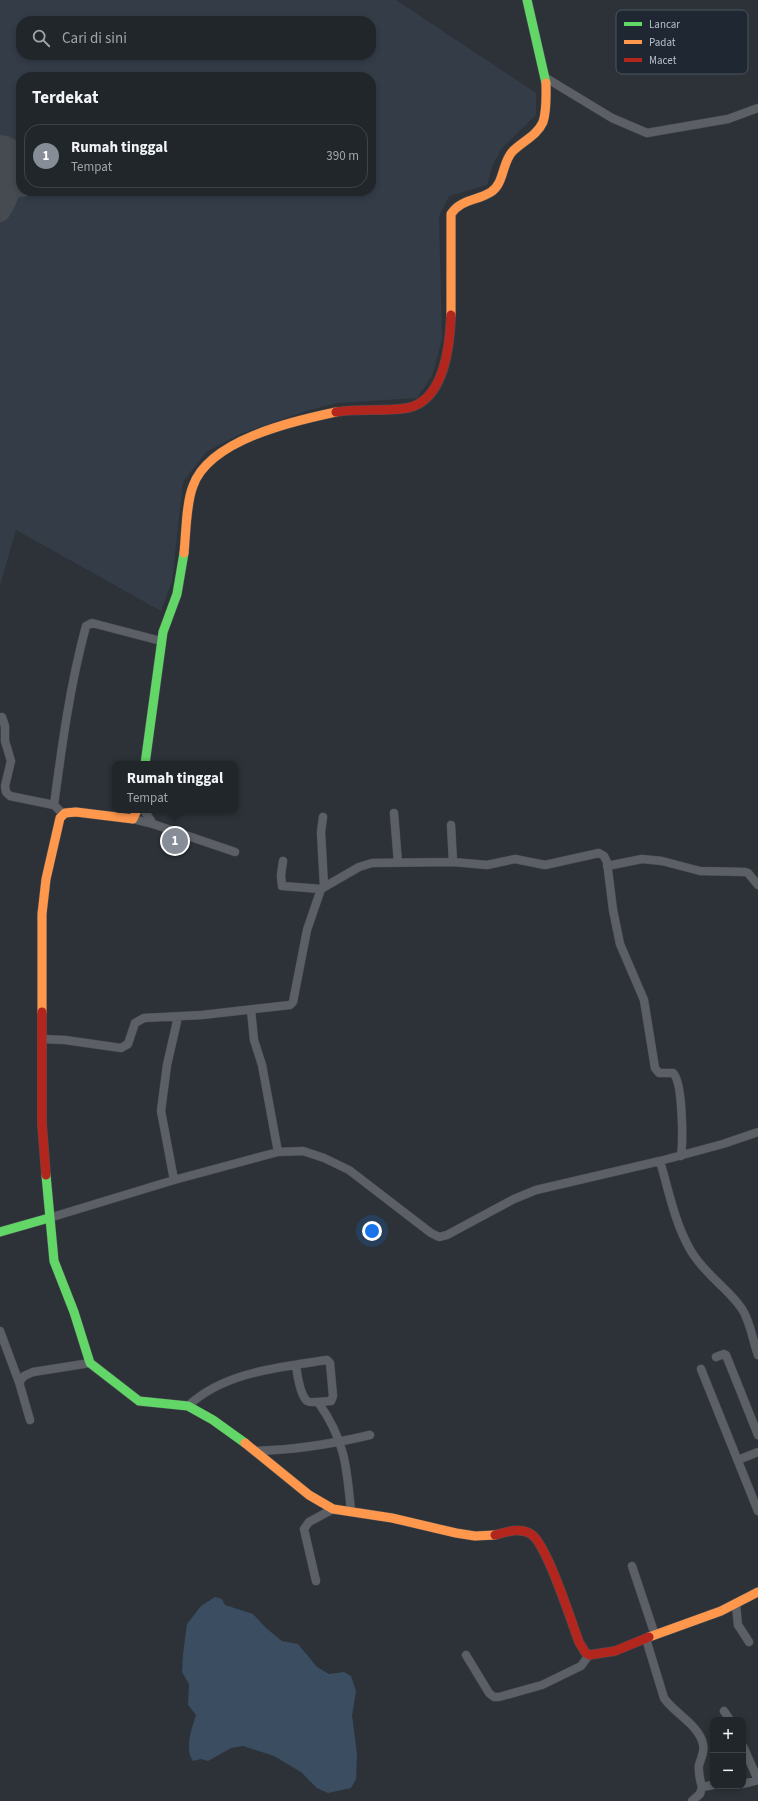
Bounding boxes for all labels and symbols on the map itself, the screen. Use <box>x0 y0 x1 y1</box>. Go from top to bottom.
legend <box>616 10 748 74</box>
text: Lancar <box>649 17 680 32</box>
text: Padat <box>649 35 676 50</box>
text: Macet <box>649 53 677 68</box>
pin: 1 <box>162 826 188 856</box>
your location <box>362 1221 382 1241</box>

